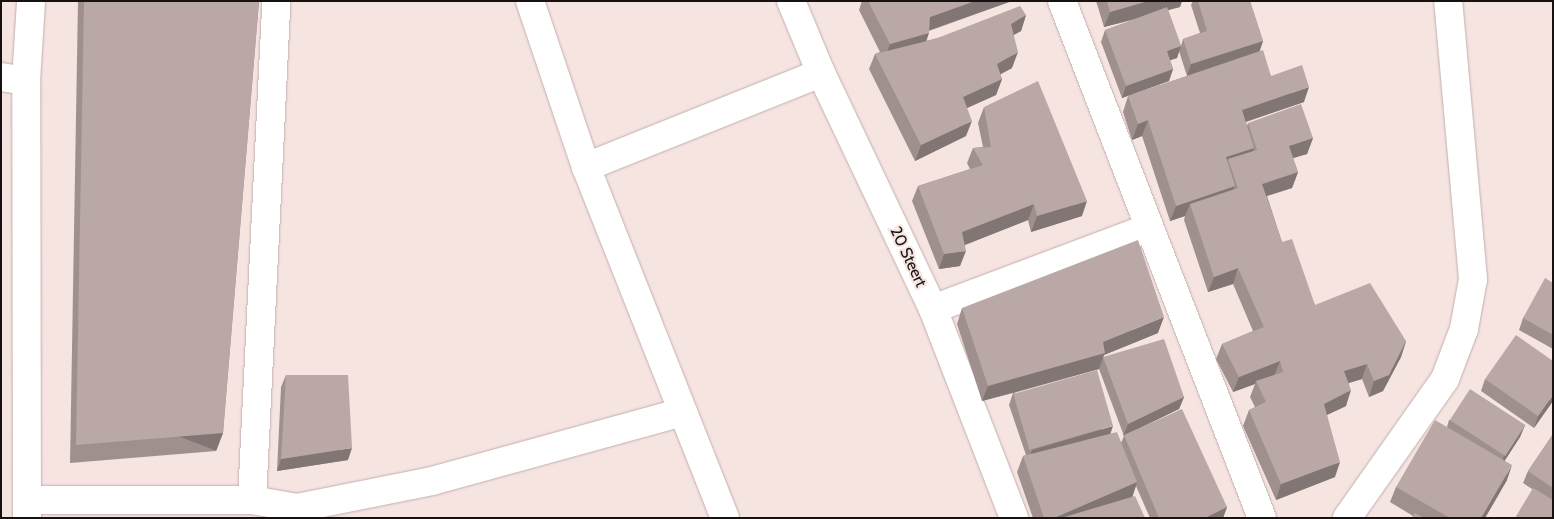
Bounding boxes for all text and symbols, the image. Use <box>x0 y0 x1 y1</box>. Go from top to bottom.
street label: 20 Steert <box>886 224 930 290</box>

